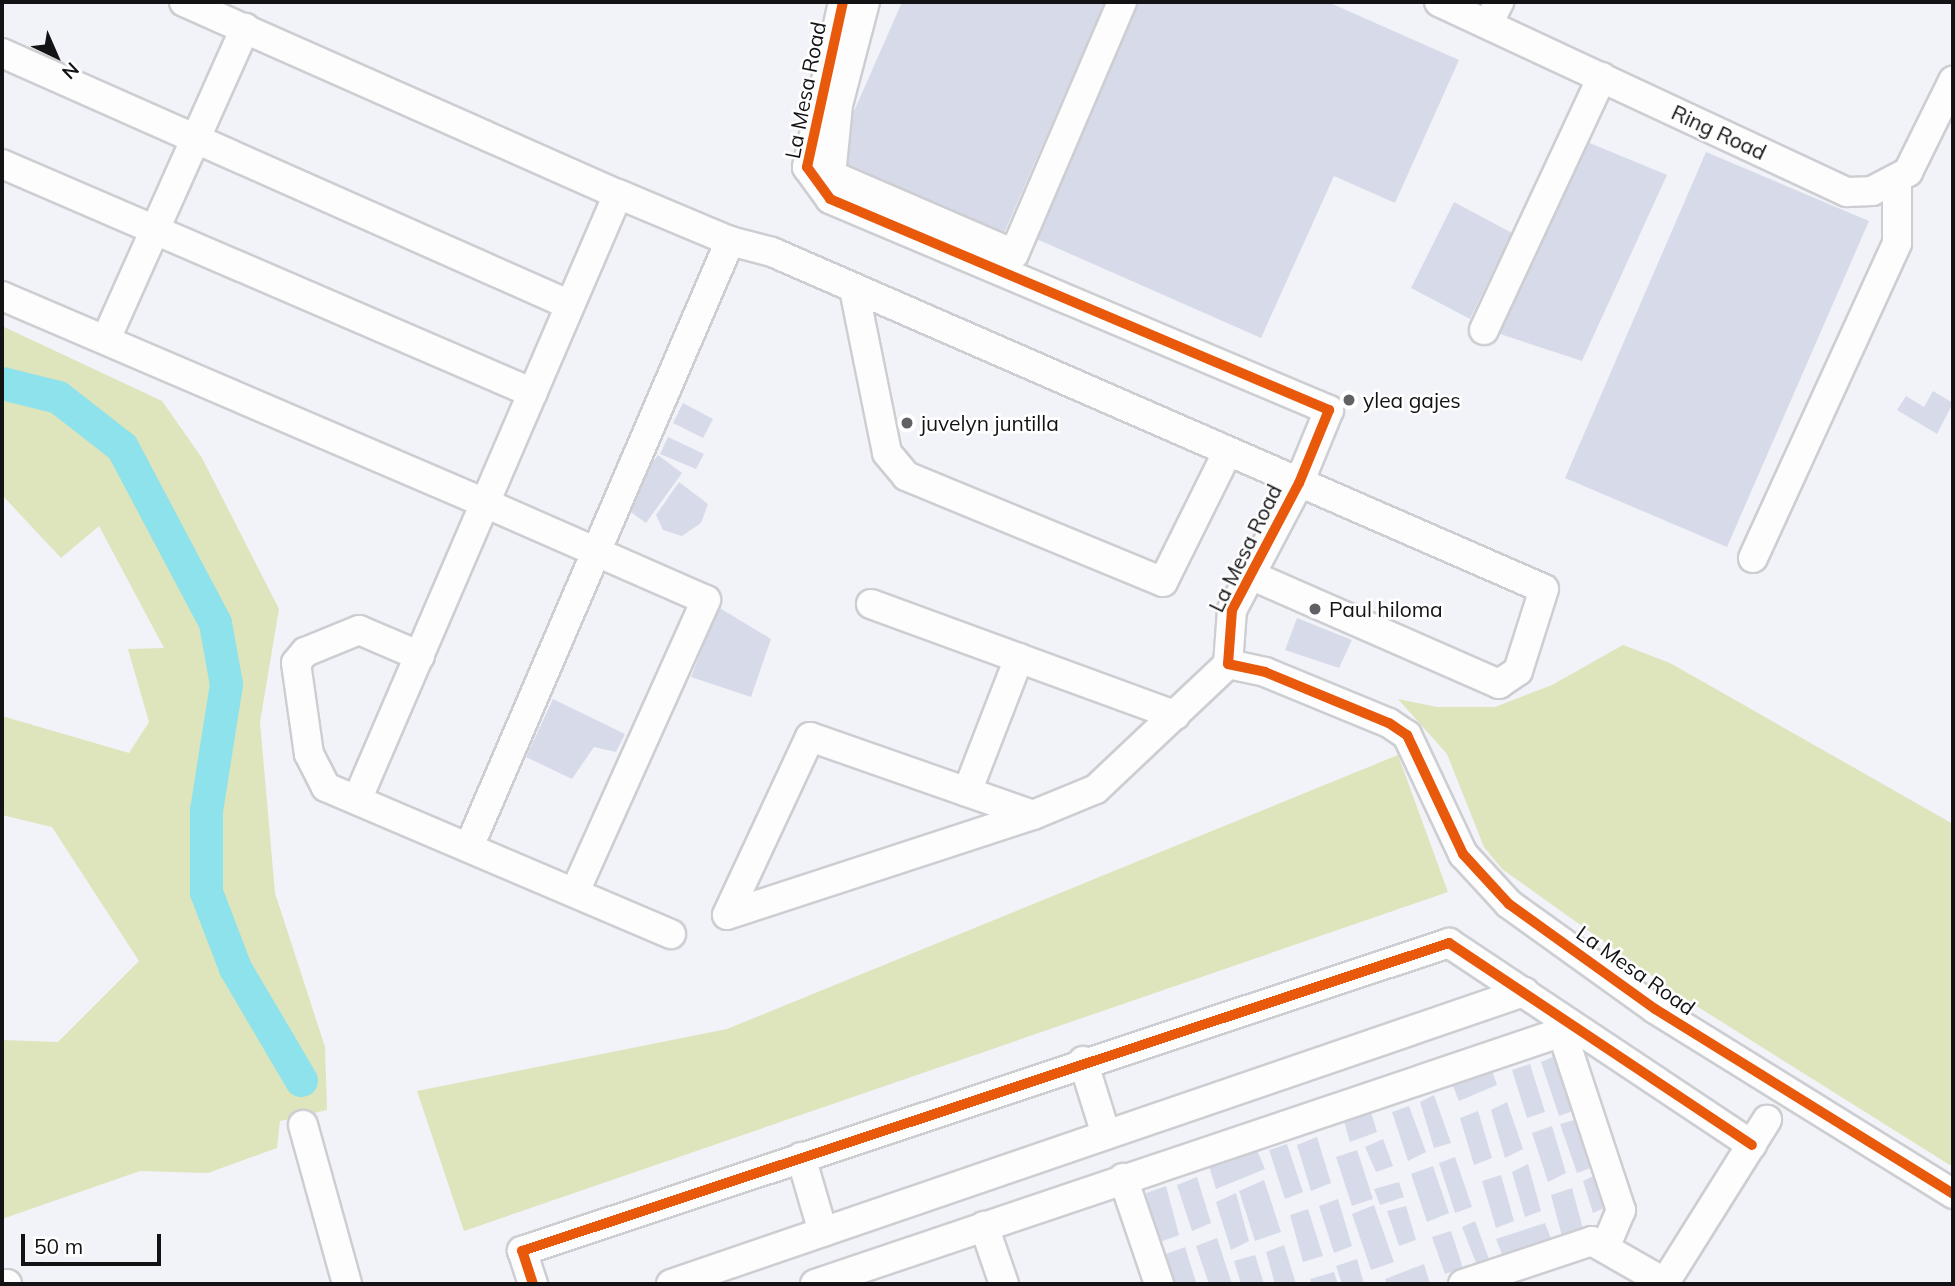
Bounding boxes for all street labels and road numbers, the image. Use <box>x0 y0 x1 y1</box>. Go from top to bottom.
street label: La Mesa Road <box>779 19 831 161</box>
street label: Ring Road <box>1668 99 1770 165</box>
street label: La Mesa Road <box>1203 480 1287 616</box>
street label: La Mesa Road <box>1572 920 1700 1020</box>

